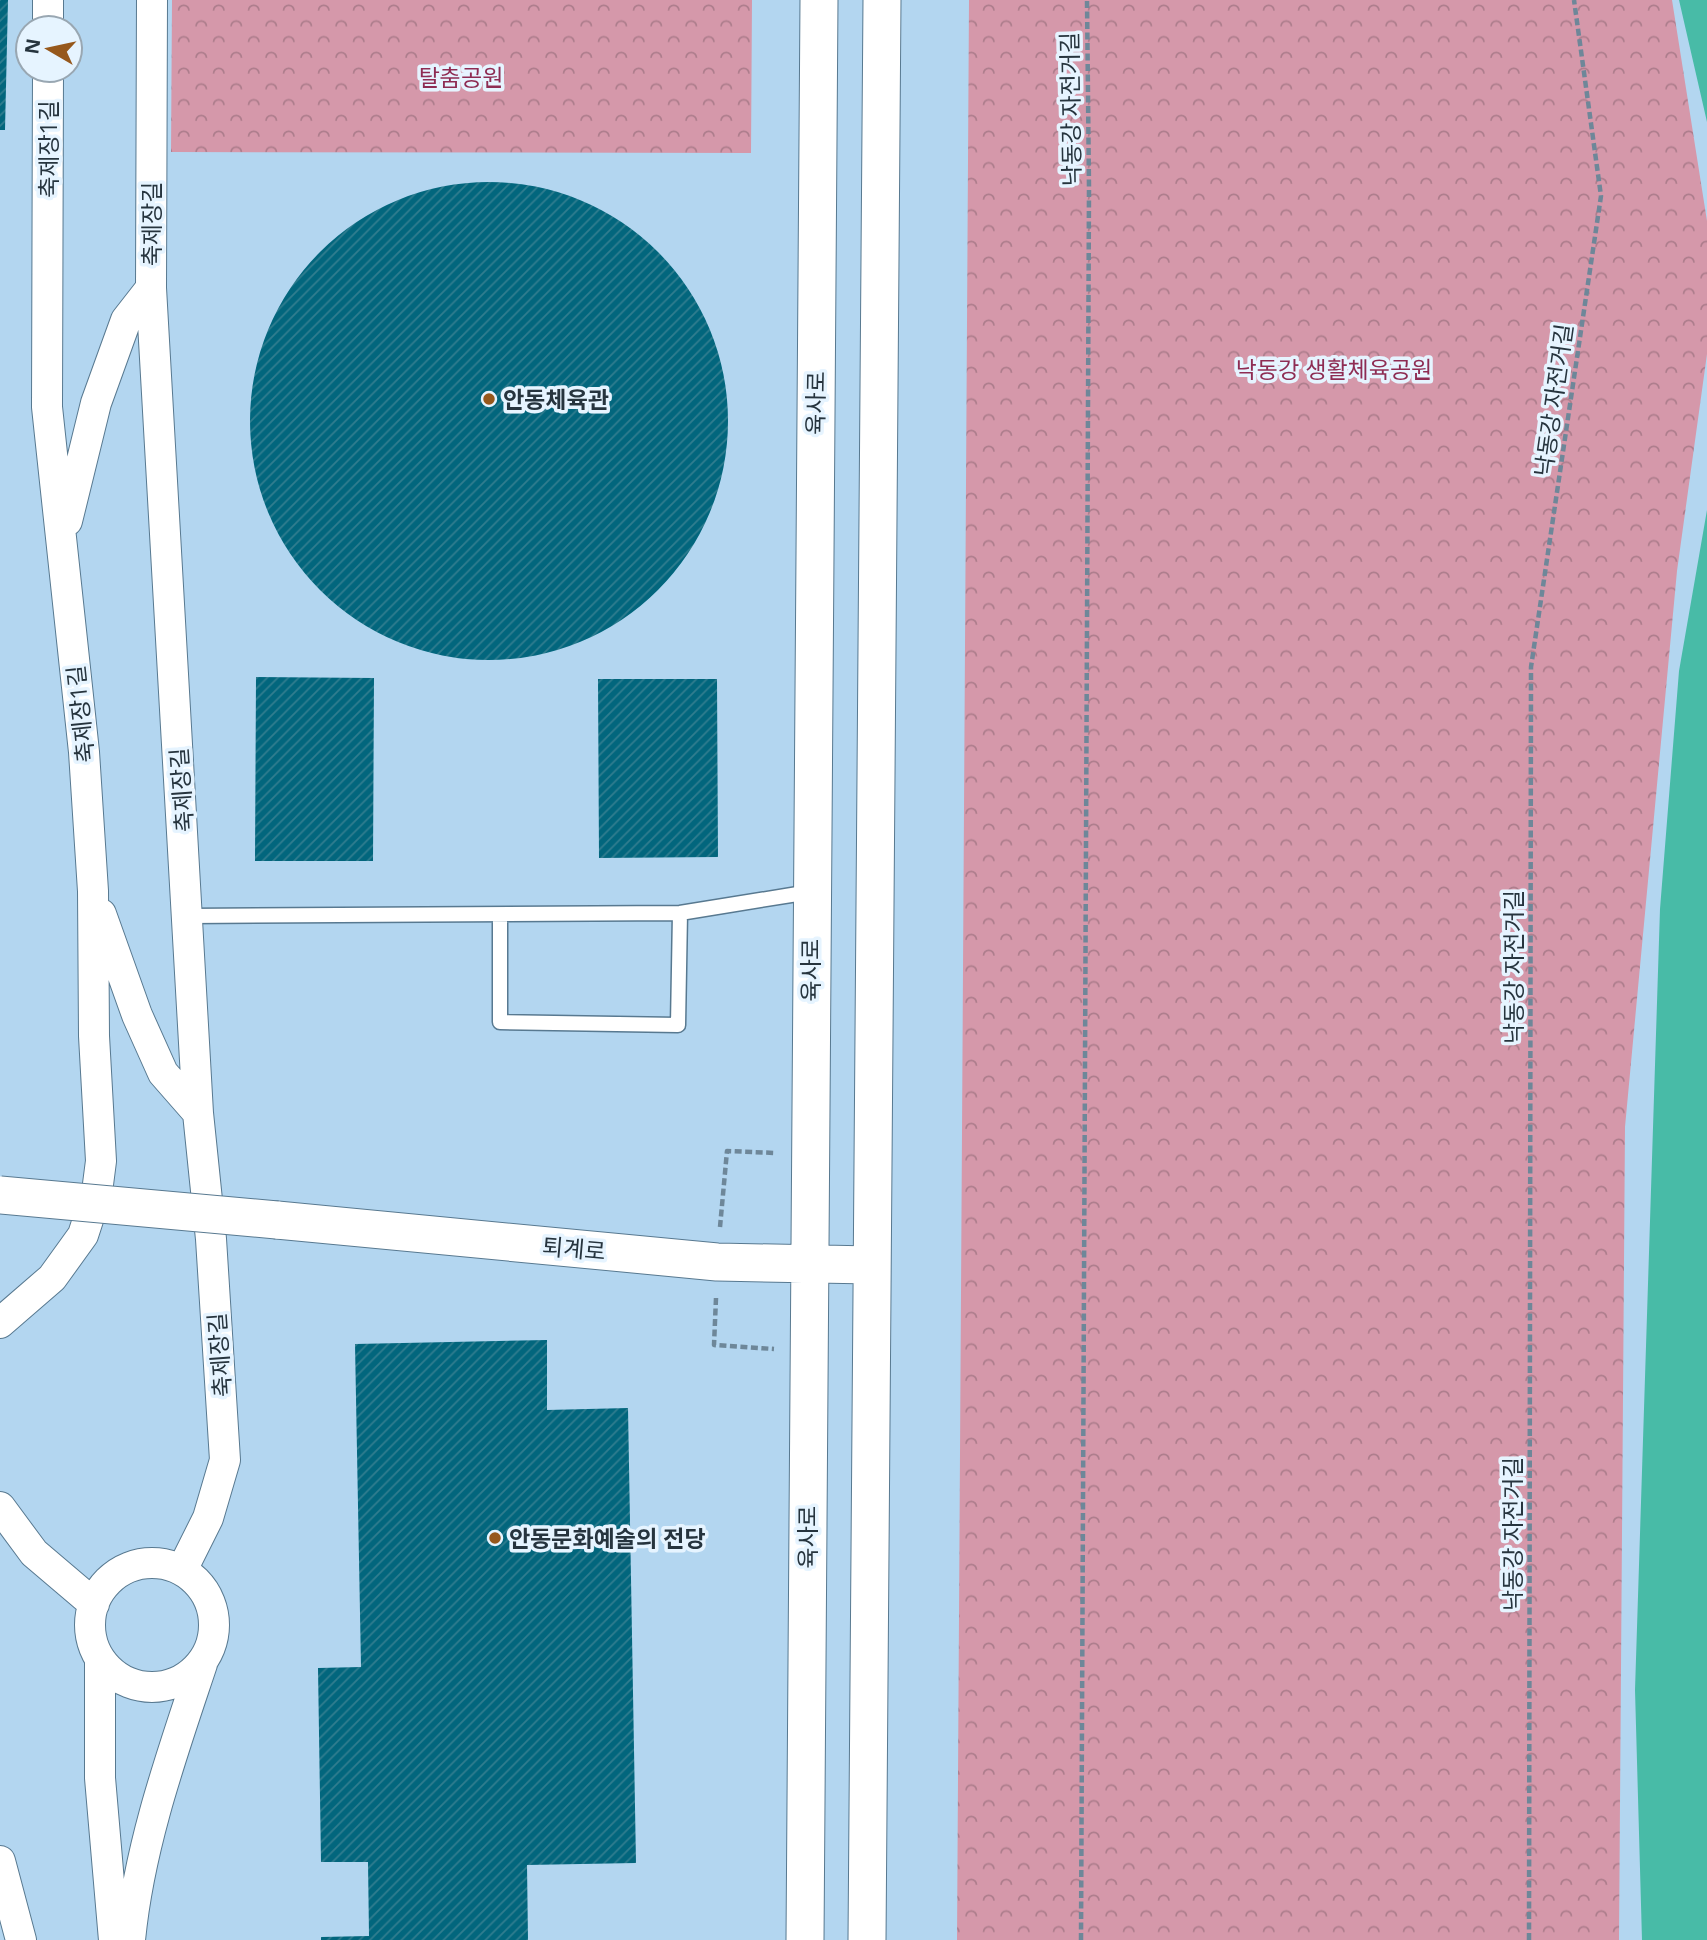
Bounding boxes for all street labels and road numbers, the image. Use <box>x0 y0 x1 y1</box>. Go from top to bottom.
street label: 낙동강 자전거길 <box>1053 32 1087 186</box>
street label: 축제장1길 <box>32 100 64 198</box>
street label: 축제장길 <box>135 182 167 266</box>
street label: 낙동강 자전거길 <box>1526 321 1580 479</box>
street label: 육사로 <box>798 371 832 435</box>
street label: 축제장1길 <box>59 664 101 764</box>
street label: 축제장길 <box>162 747 200 833</box>
street label: 낙동강 자전거길 <box>1497 890 1529 1044</box>
street label: 육사로 <box>794 938 826 1002</box>
street label: 퇴계로 <box>541 1229 607 1267</box>
street label: 축제장길 <box>200 1312 238 1398</box>
street label: 낙동강 자전거길 <box>1496 1457 1528 1611</box>
street label: 육사로 <box>791 1505 823 1569</box>

